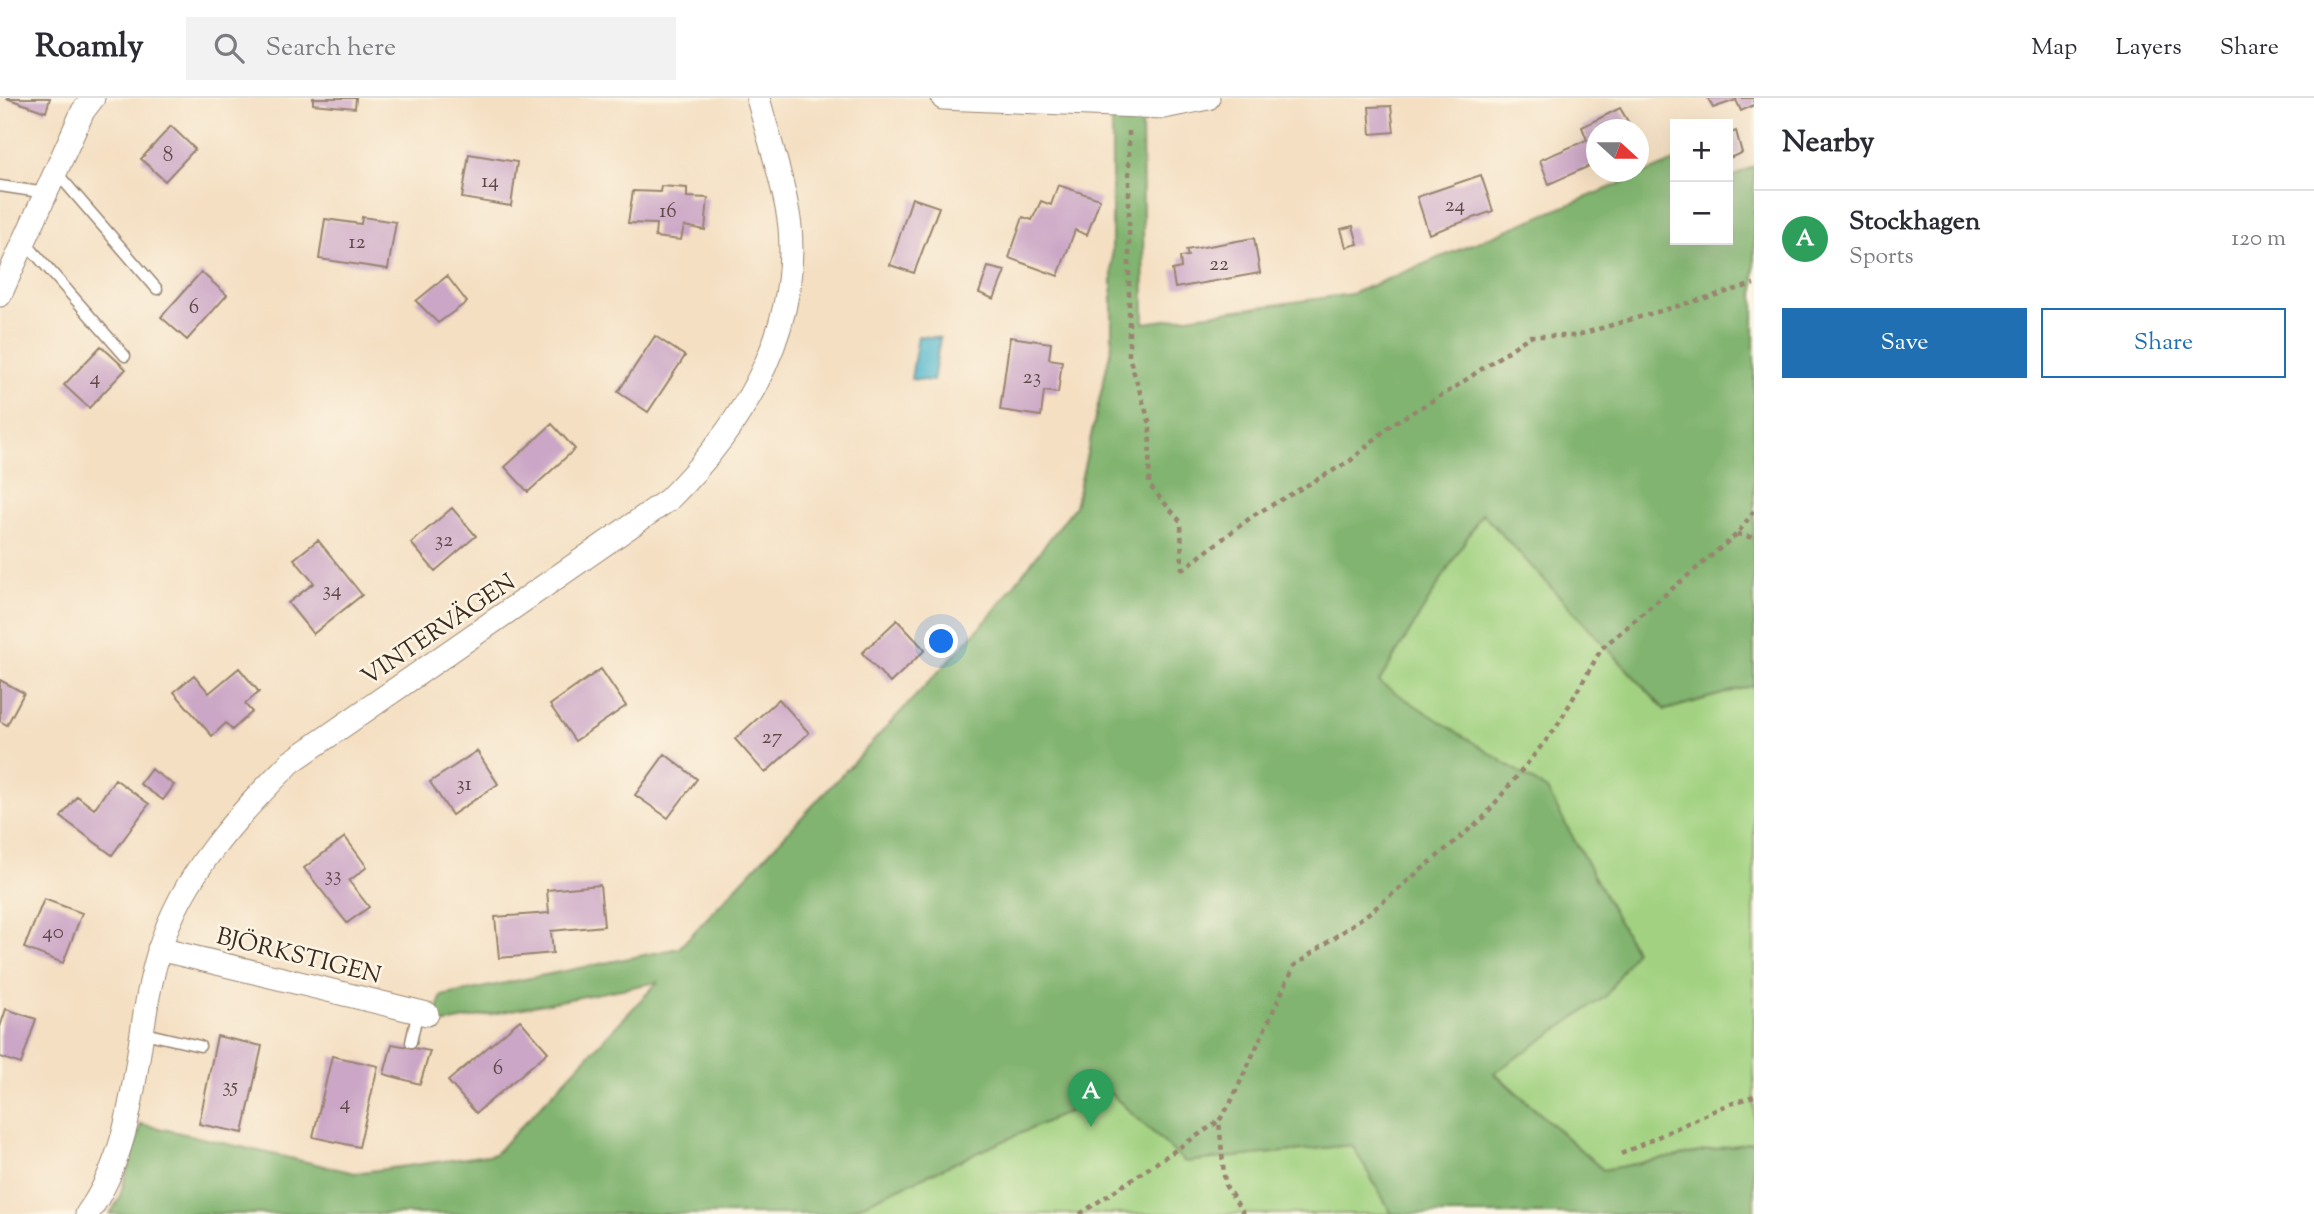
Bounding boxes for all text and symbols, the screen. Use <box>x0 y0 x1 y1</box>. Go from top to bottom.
search box <box>186 17 676 80</box>
text: Roamly <box>35 24 144 72</box>
icon: search <box>210 29 248 67</box>
text: Search here <box>266 30 396 67</box>
text: Map <box>2031 31 2077 65</box>
text: Layers <box>2115 31 2182 65</box>
text: Share <box>2220 31 2279 65</box>
north arrow <box>1586 119 1649 182</box>
map controls <box>1670 119 1733 245</box>
button: + <box>1670 119 1733 182</box>
text: Nearby <box>1782 122 1874 165</box>
house number: 8 <box>163 141 173 171</box>
house number: 14 <box>481 167 499 197</box>
button: − <box>1670 182 1733 245</box>
house number: 24 <box>1445 191 1465 221</box>
house number: 16 <box>659 197 677 227</box>
text: Stockhagen <box>1849 204 1980 241</box>
text: A <box>1796 223 1814 256</box>
text: 120 m <box>2231 223 2286 256</box>
house number: 12 <box>349 228 366 258</box>
text: Sports <box>1849 241 1914 274</box>
house number: 22 <box>1209 250 1229 280</box>
house number: 6 <box>189 293 199 323</box>
button: Save <box>1782 308 2027 378</box>
button: Share <box>2041 308 2286 378</box>
house number: 23 <box>1023 363 1041 393</box>
house number: 4 <box>90 364 100 394</box>
house number: 32 <box>435 526 453 556</box>
street label: VINTERVÄGEN <box>355 566 523 695</box>
house number: 34 <box>322 576 342 606</box>
your location <box>924 624 958 658</box>
house number: 27 <box>762 723 783 753</box>
house number: 31 <box>456 770 472 800</box>
house number: 33 <box>325 861 341 891</box>
house number: 40 <box>42 918 64 948</box>
street label: BJÖRKSTIGEN <box>213 920 384 994</box>
house number: 6 <box>493 1054 503 1084</box>
pin: A <box>1068 1069 1114 1127</box>
house number: 35 <box>222 1072 238 1102</box>
house number: 4 <box>340 1089 350 1119</box>

